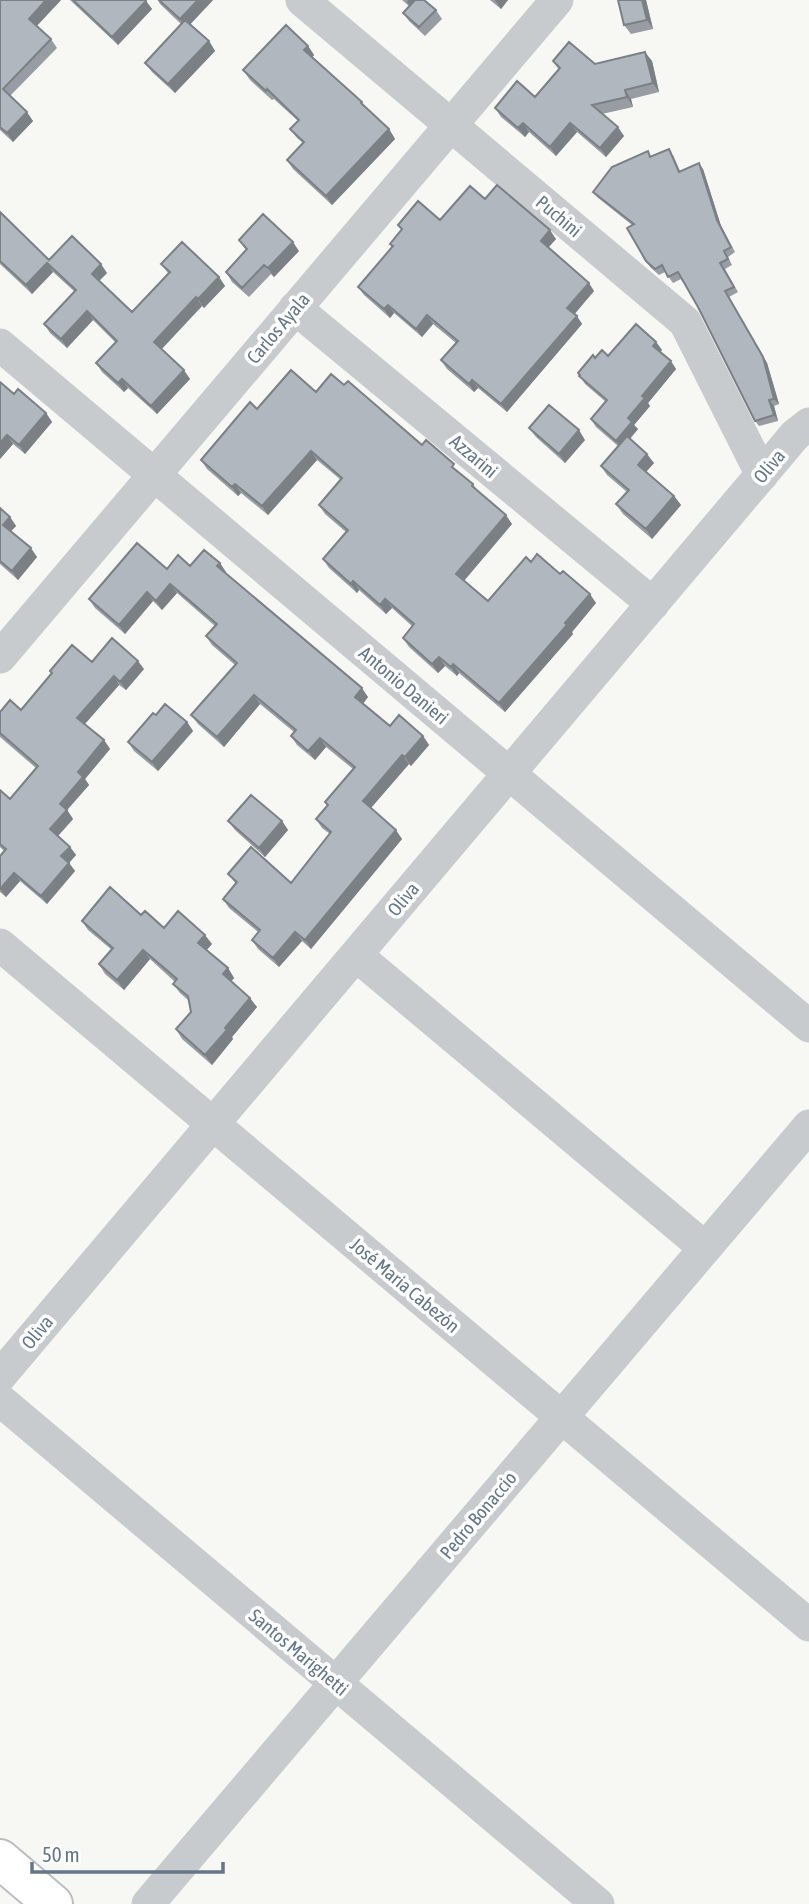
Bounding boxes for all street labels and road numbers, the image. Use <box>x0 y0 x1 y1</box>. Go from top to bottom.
street label: Puchini <box>532 191 586 241</box>
street label: Carlos Ayala <box>242 288 314 368</box>
street label: Azzarini <box>446 430 502 482</box>
street label: Oliva <box>749 445 789 487</box>
street label: Antonio Danieri <box>355 641 453 729</box>
street label: Oliva <box>383 878 423 920</box>
street label: José Maria Cabezón <box>346 1233 464 1337</box>
street label: Oliva <box>17 1311 57 1353</box>
street label: Pedro Bonaccio <box>435 1467 521 1563</box>
street label: Santos Marighetti <box>245 1604 353 1700</box>

